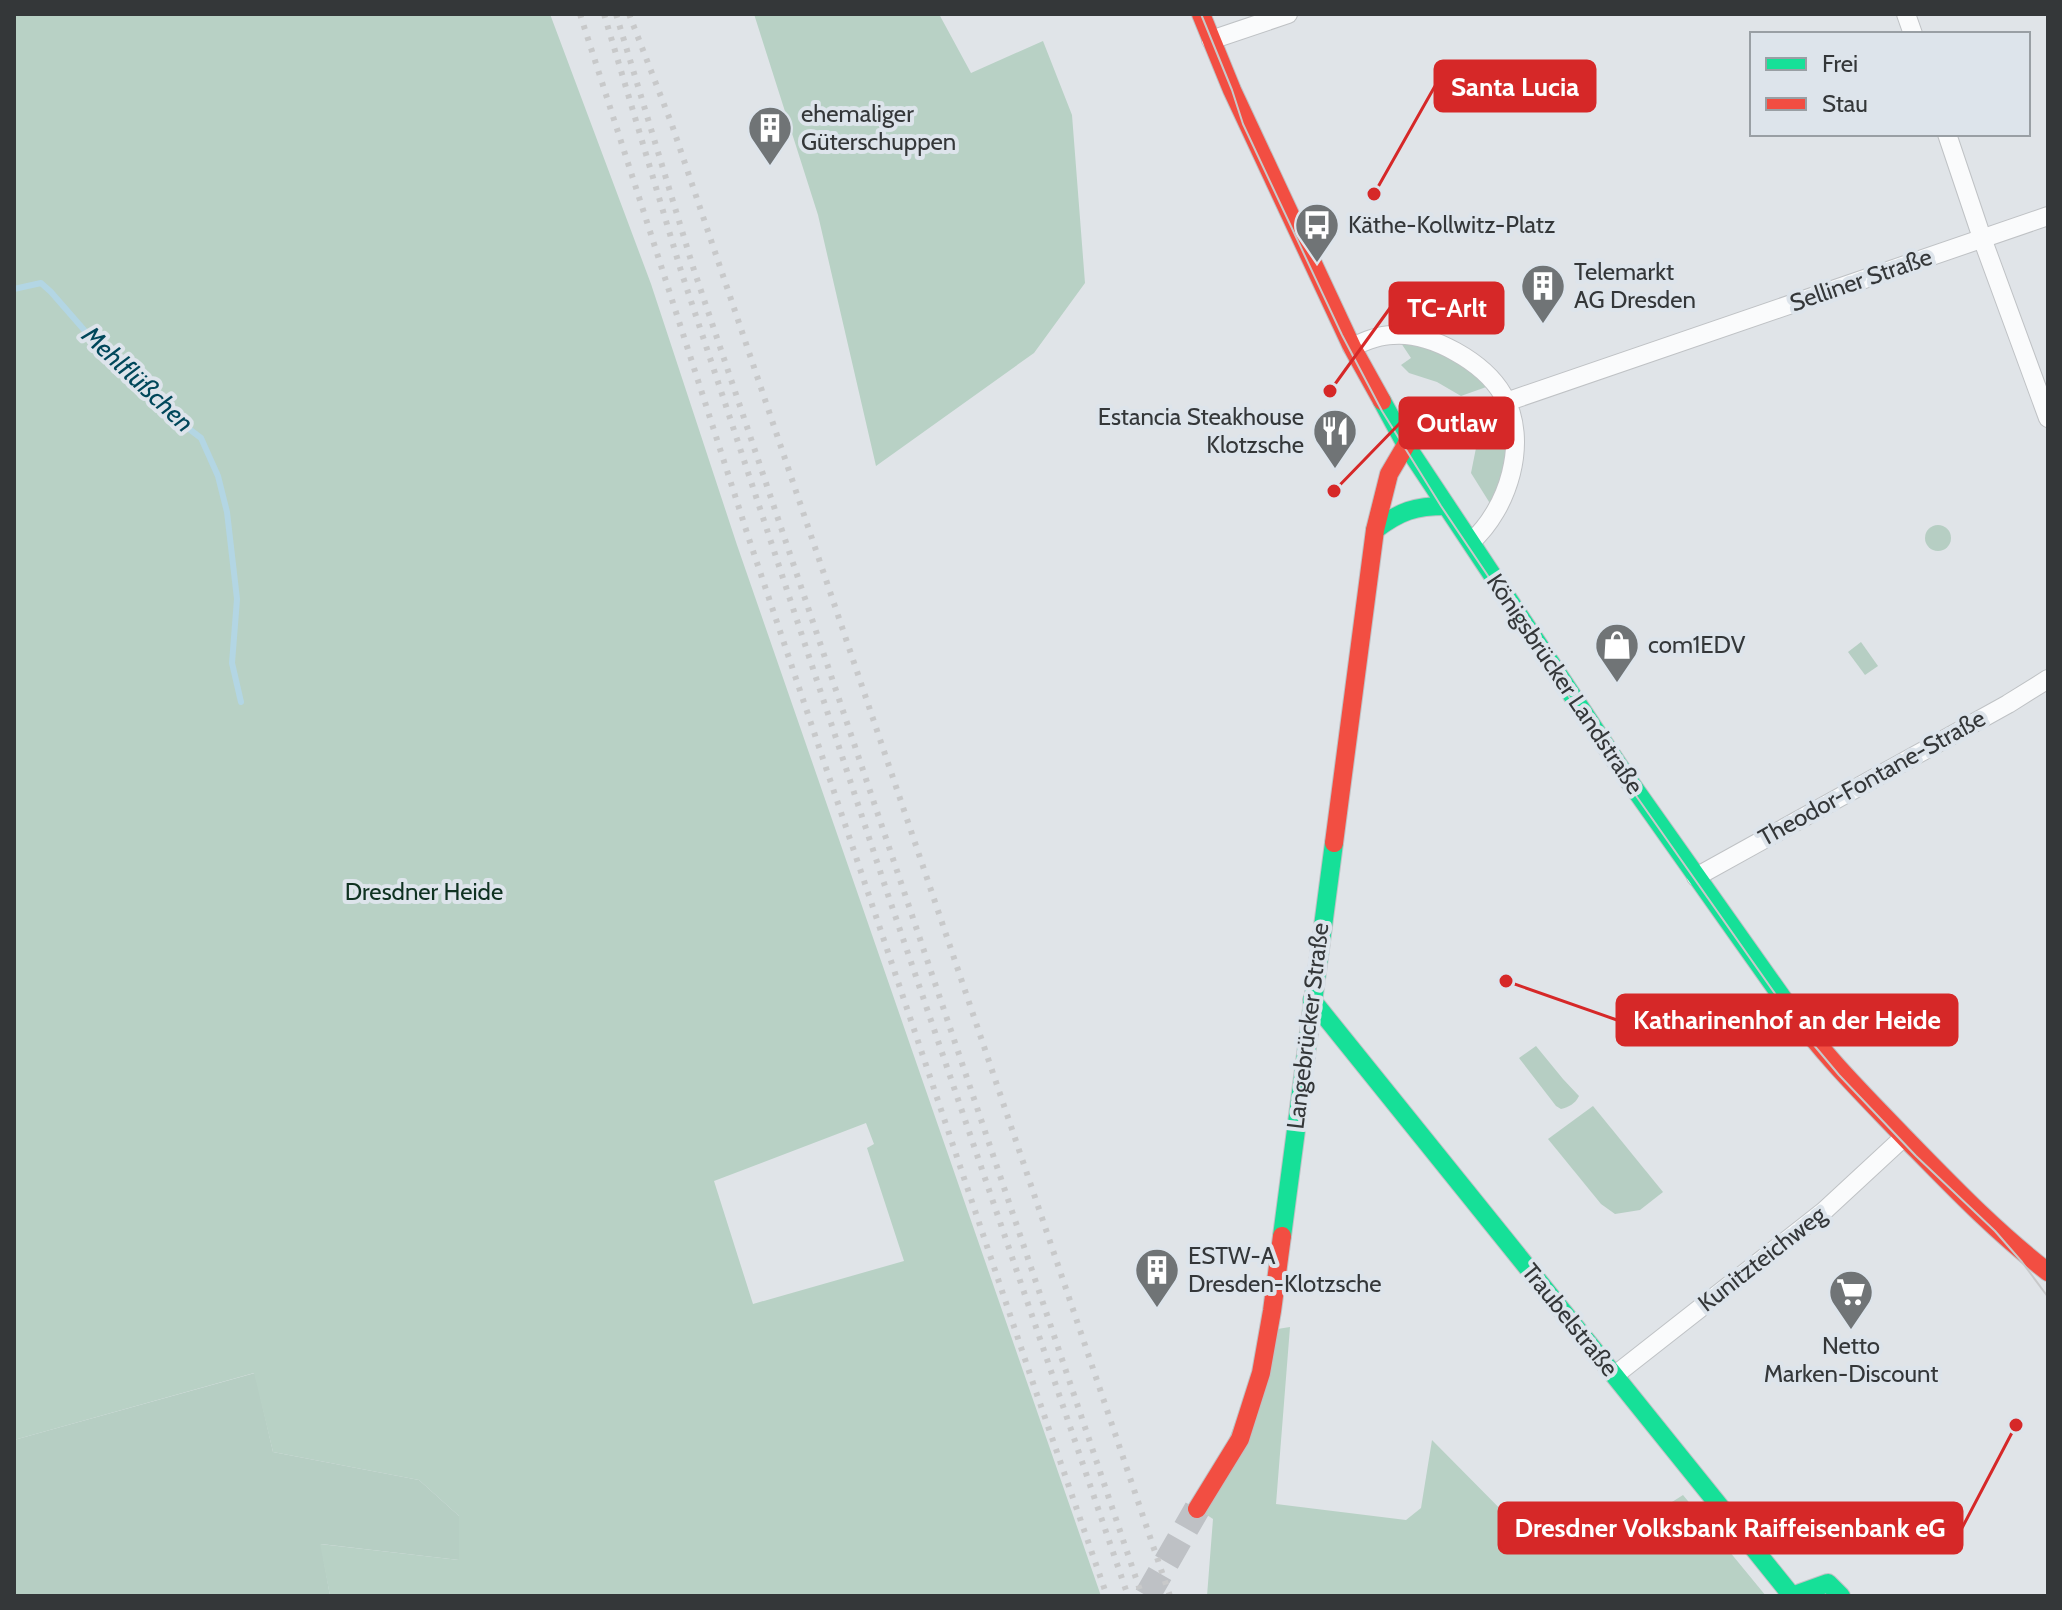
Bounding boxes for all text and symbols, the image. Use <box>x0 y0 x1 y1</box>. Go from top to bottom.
legend <box>1750 32 2030 136</box>
text: Frei <box>1822 49 1858 78</box>
callout: Santa Lucia <box>1435 61 1595 111</box>
text: Santa Lucia <box>1451 71 1579 103</box>
text: Stau <box>1822 89 1868 118</box>
place label: ehemaliger Güterschuppen <box>801 99 956 156</box>
building icon: ehemaliger Güterschuppen <box>746 104 794 167</box>
bus stop icon: Käthe-Kollwitz-Platz <box>1293 201 1341 264</box>
place label: Käthe-Kollwitz-Platz <box>1348 210 1555 239</box>
street label: Selliner Straße <box>1786 242 1936 317</box>
place label: Telemarkt AG Dresden <box>1574 257 1696 314</box>
building icon: Telemarkt AG Dresden <box>1519 262 1567 325</box>
callout: TC-Arlt <box>1390 283 1503 333</box>
text: TC-Arlt <box>1407 292 1487 324</box>
water label: Mehlflüßchen <box>75 319 200 439</box>
callout: Outlaw <box>1400 398 1513 448</box>
place label: Estancia Steakhouse Klotzsche <box>1098 402 1304 459</box>
restaurant icon: Estancia Steakhouse Klotzsche <box>1311 407 1359 470</box>
text: Outlaw <box>1416 407 1498 439</box>
street label: Königsbrücker Landstraße <box>1481 568 1650 799</box>
shop icon: com1EDV <box>1593 621 1641 684</box>
place label: com1EDV <box>1648 630 1746 659</box>
street label: Theodor-Fontane-Straße <box>1753 703 1990 852</box>
park label: Dresdner Heide <box>345 877 503 906</box>
street label: Langebrücker Straße <box>1280 921 1335 1131</box>
callout: Katharinenhof an der Heide <box>1617 995 1957 1045</box>
text: Katharinenhof an der Heide <box>1633 1004 1941 1036</box>
street label: Kunitzteichweg <box>1692 1199 1832 1317</box>
place label: ESTW-A Dresden-Klotzsche <box>1188 1241 1382 1298</box>
building icon: ESTW-A Dresden-Klotzsche <box>1133 1246 1181 1309</box>
street label: Traubelstraße <box>1516 1258 1625 1382</box>
supermarket icon: Netto Marken-Discount <box>1827 1268 1875 1331</box>
place label: Netto Marken-Discount <box>1764 1331 1938 1388</box>
callout: Dresdner Volksbank Raiffeisenbank eG <box>1499 1503 1962 1553</box>
text: Dresdner Volksbank Raiffeisenbank eG <box>1514 1512 1946 1544</box>

